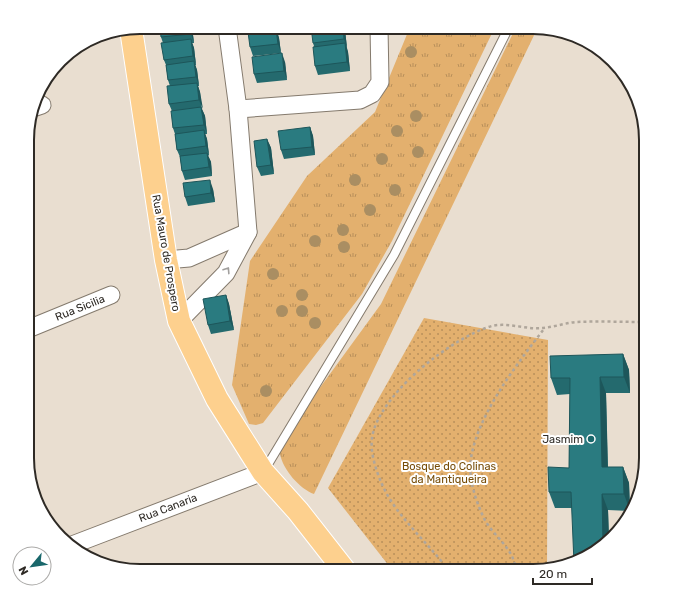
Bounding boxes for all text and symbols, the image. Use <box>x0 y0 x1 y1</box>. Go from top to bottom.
street label: Rua Mauro de Prospero <box>149 193 183 313</box>
one-way arrow <box>222 267 229 274</box>
street label: Rua Sicilia <box>53 292 107 324</box>
place label: Jasmim <box>542 433 583 446</box>
marker: Jasmim <box>586 434 596 444</box>
park label: Bosque do Colinas da Mantiqueira <box>402 460 496 486</box>
street label: Rua Canaria <box>137 491 199 525</box>
north arrow <box>12 546 52 586</box>
scale bar <box>533 560 592 586</box>
text: N <box>16 564 31 577</box>
text: 20 m <box>539 567 567 581</box>

